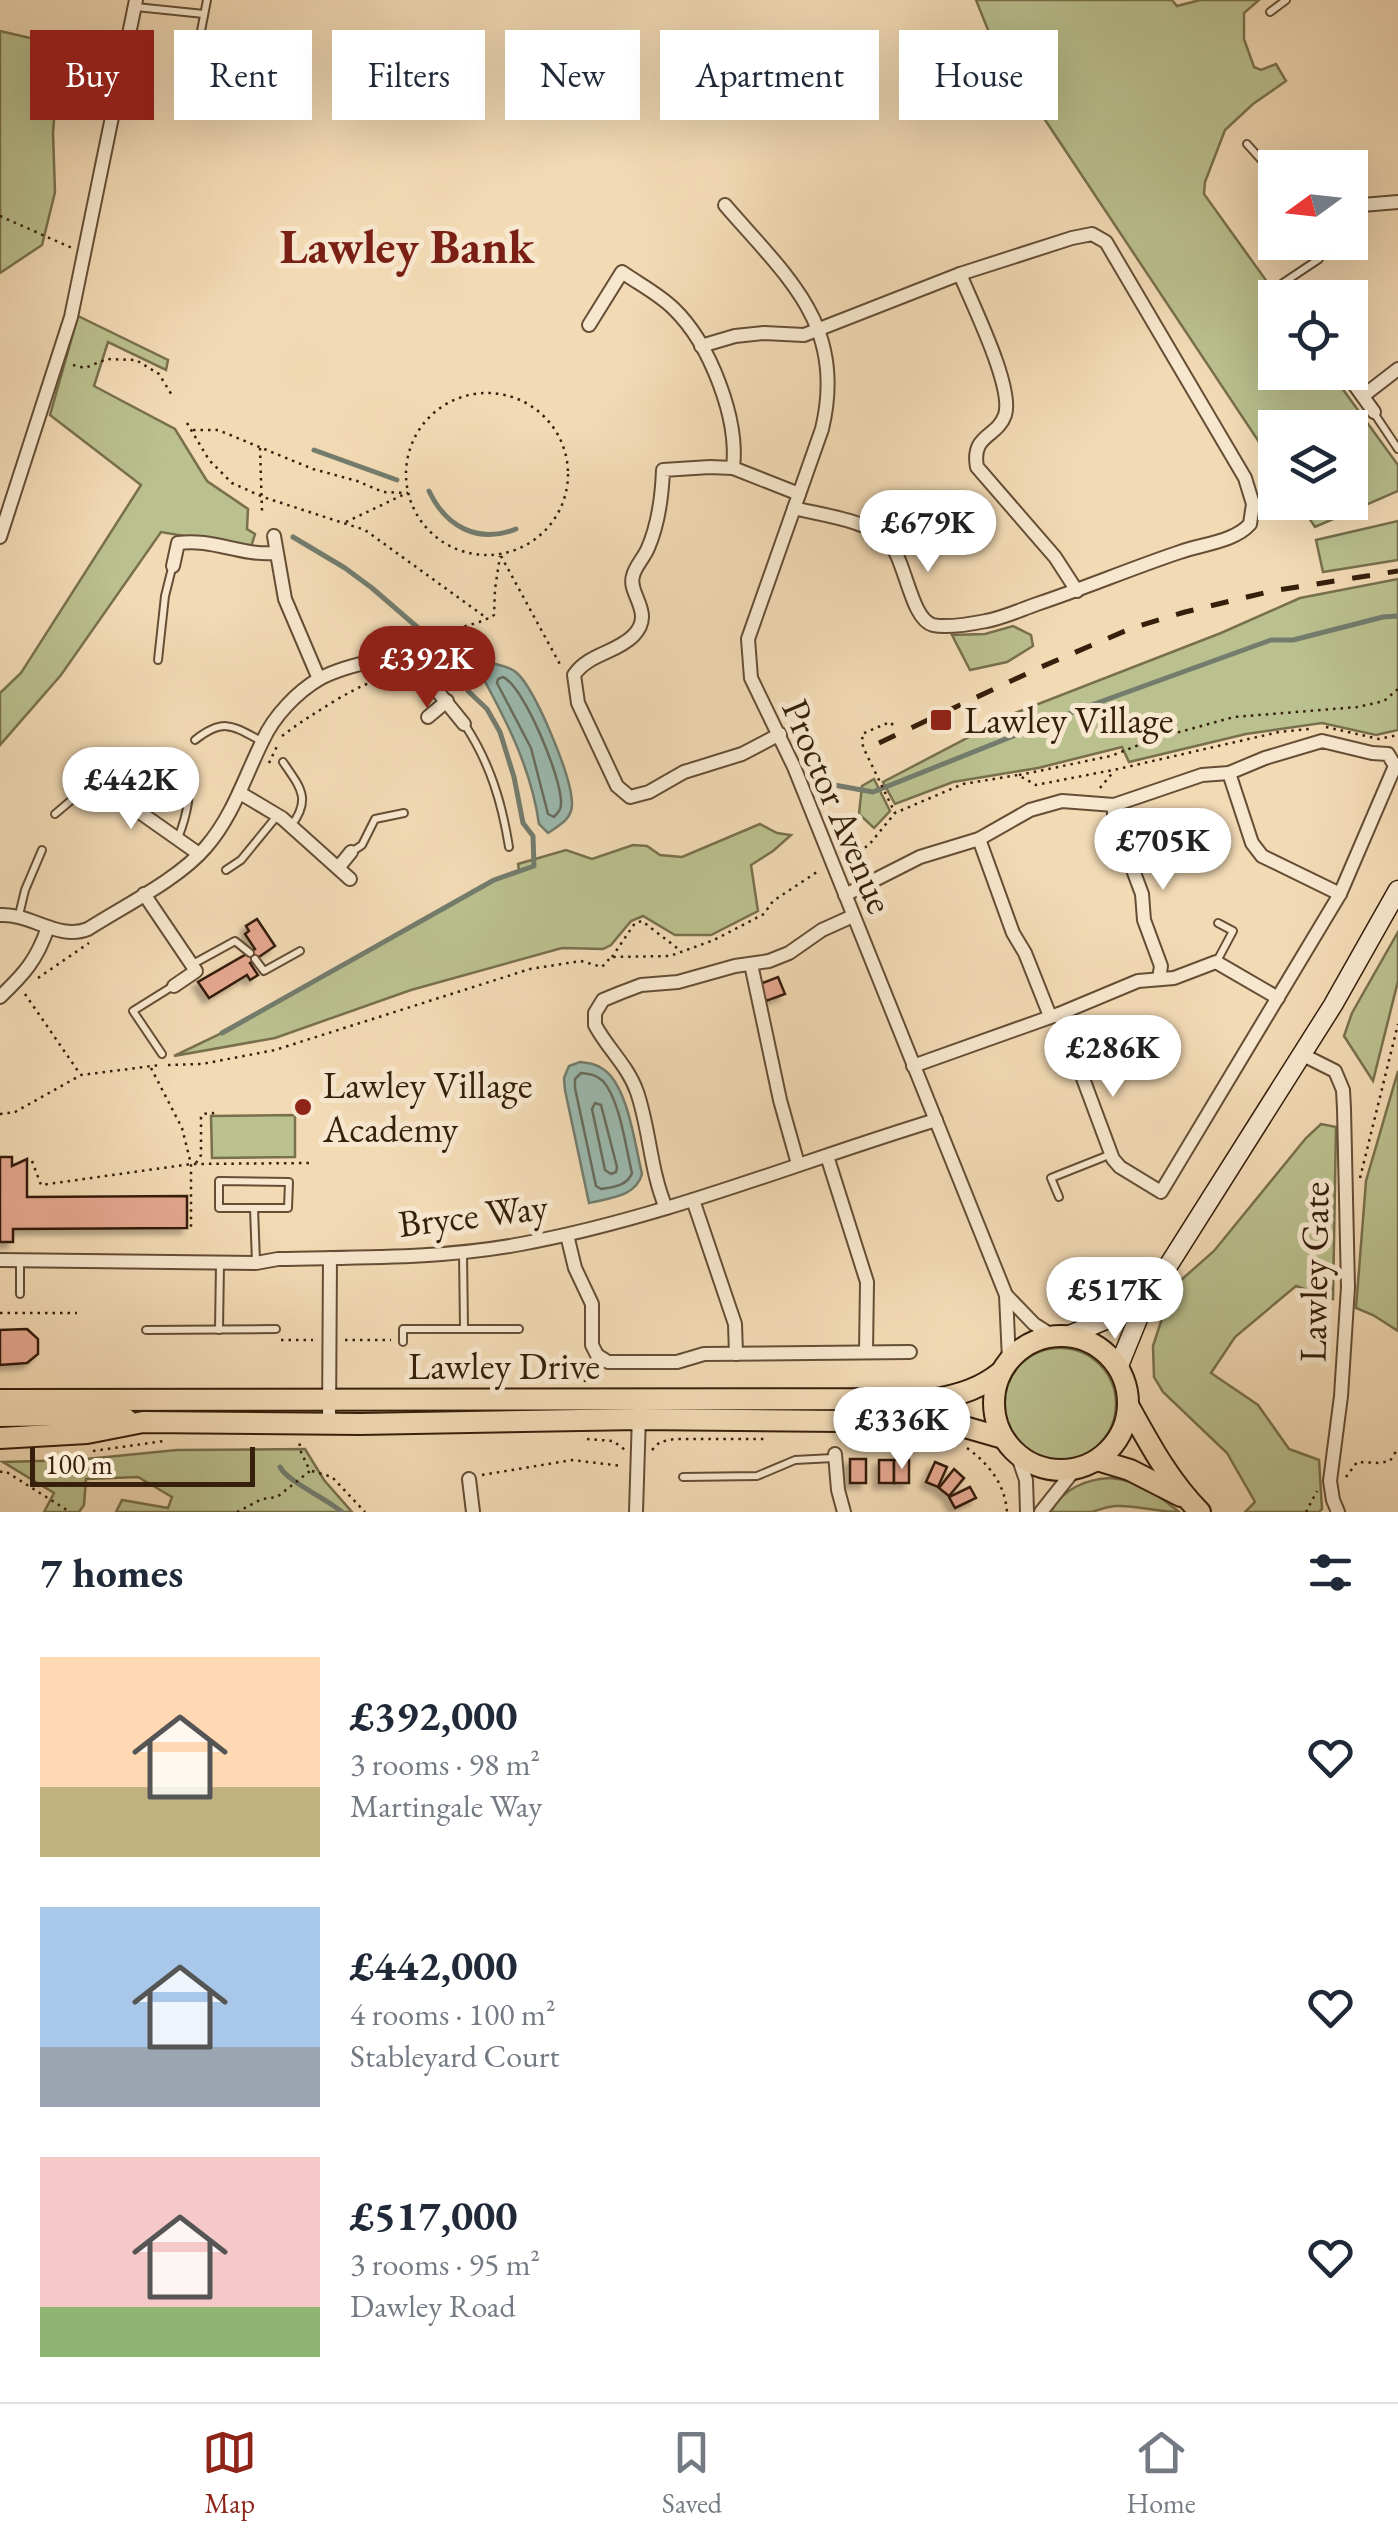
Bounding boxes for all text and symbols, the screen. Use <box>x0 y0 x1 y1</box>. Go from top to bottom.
chip: Buy <box>30 30 154 120</box>
chip: Rent <box>174 30 312 120</box>
chip: Filters <box>332 30 485 120</box>
chip: New <box>505 30 640 120</box>
chip: Apartment <box>660 30 879 120</box>
chip: House <box>899 30 1058 120</box>
north arrow <box>1258 150 1368 260</box>
map controls <box>1258 150 1368 520</box>
district label: Lawley Bank <box>279 215 535 277</box>
button: locate <box>1258 280 1368 390</box>
button: layers <box>1258 410 1368 520</box>
pin: £679K <box>858 490 998 575</box>
text: £679K <box>881 501 975 543</box>
pin: £392K <box>357 626 497 711</box>
text: £392K <box>380 637 474 679</box>
street label: Proctor Avenue <box>771 691 906 920</box>
place label: Lawley Village <box>964 695 1174 744</box>
marker: Lawley Village <box>928 707 954 733</box>
pin: £442K <box>61 747 201 832</box>
text: £442K <box>84 758 178 800</box>
pin: £705K <box>1093 808 1233 893</box>
text: £705K <box>1116 819 1210 861</box>
pin: £286K <box>1043 1015 1183 1100</box>
text: £286K <box>1066 1026 1160 1068</box>
place label: Lawley Village Academy <box>322 1060 533 1153</box>
marker: Lawley Village Academy <box>292 1096 314 1118</box>
street label: Bryce Way <box>395 1181 551 1248</box>
street label: Lawley Gate <box>1287 1181 1340 1363</box>
pin: £517K <box>1045 1257 1185 1342</box>
text: £517K <box>1068 1268 1162 1310</box>
street label: Lawley Drive <box>408 1341 600 1390</box>
pin: £336K <box>832 1387 972 1472</box>
text: £336K <box>855 1398 949 1440</box>
scale bar <box>30 1442 255 1486</box>
text: 100 m <box>45 1446 113 1482</box>
text: 7 homes <box>40 1545 183 1600</box>
icon: filters <box>1303 1545 1358 1600</box>
text: £392,000 <box>350 1688 518 1743</box>
icon: home <box>120 1697 240 1817</box>
icon: heart <box>1303 1730 1358 1785</box>
text: 3 rooms · 98 m² <box>350 1743 540 1785</box>
text: Martingale Way <box>350 1785 542 1827</box>
text: £442,000 <box>350 1938 518 1993</box>
icon: home <box>120 1947 240 2067</box>
icon: heart <box>1303 1980 1358 2035</box>
text: 4 rooms · 100 m² <box>350 1993 556 2035</box>
text: Stableyard Court <box>350 2035 560 2077</box>
text: £517,000 <box>350 2188 518 2243</box>
icon: home <box>120 2197 240 2317</box>
icon: heart <box>1303 2230 1358 2285</box>
text: 3 rooms · 95 m² <box>350 2243 540 2285</box>
text: Dawley Road <box>350 2285 516 2327</box>
tab: Map <box>202 2425 257 2521</box>
tab: Saved <box>662 2425 722 2521</box>
tab: Home <box>1126 2425 1196 2521</box>

